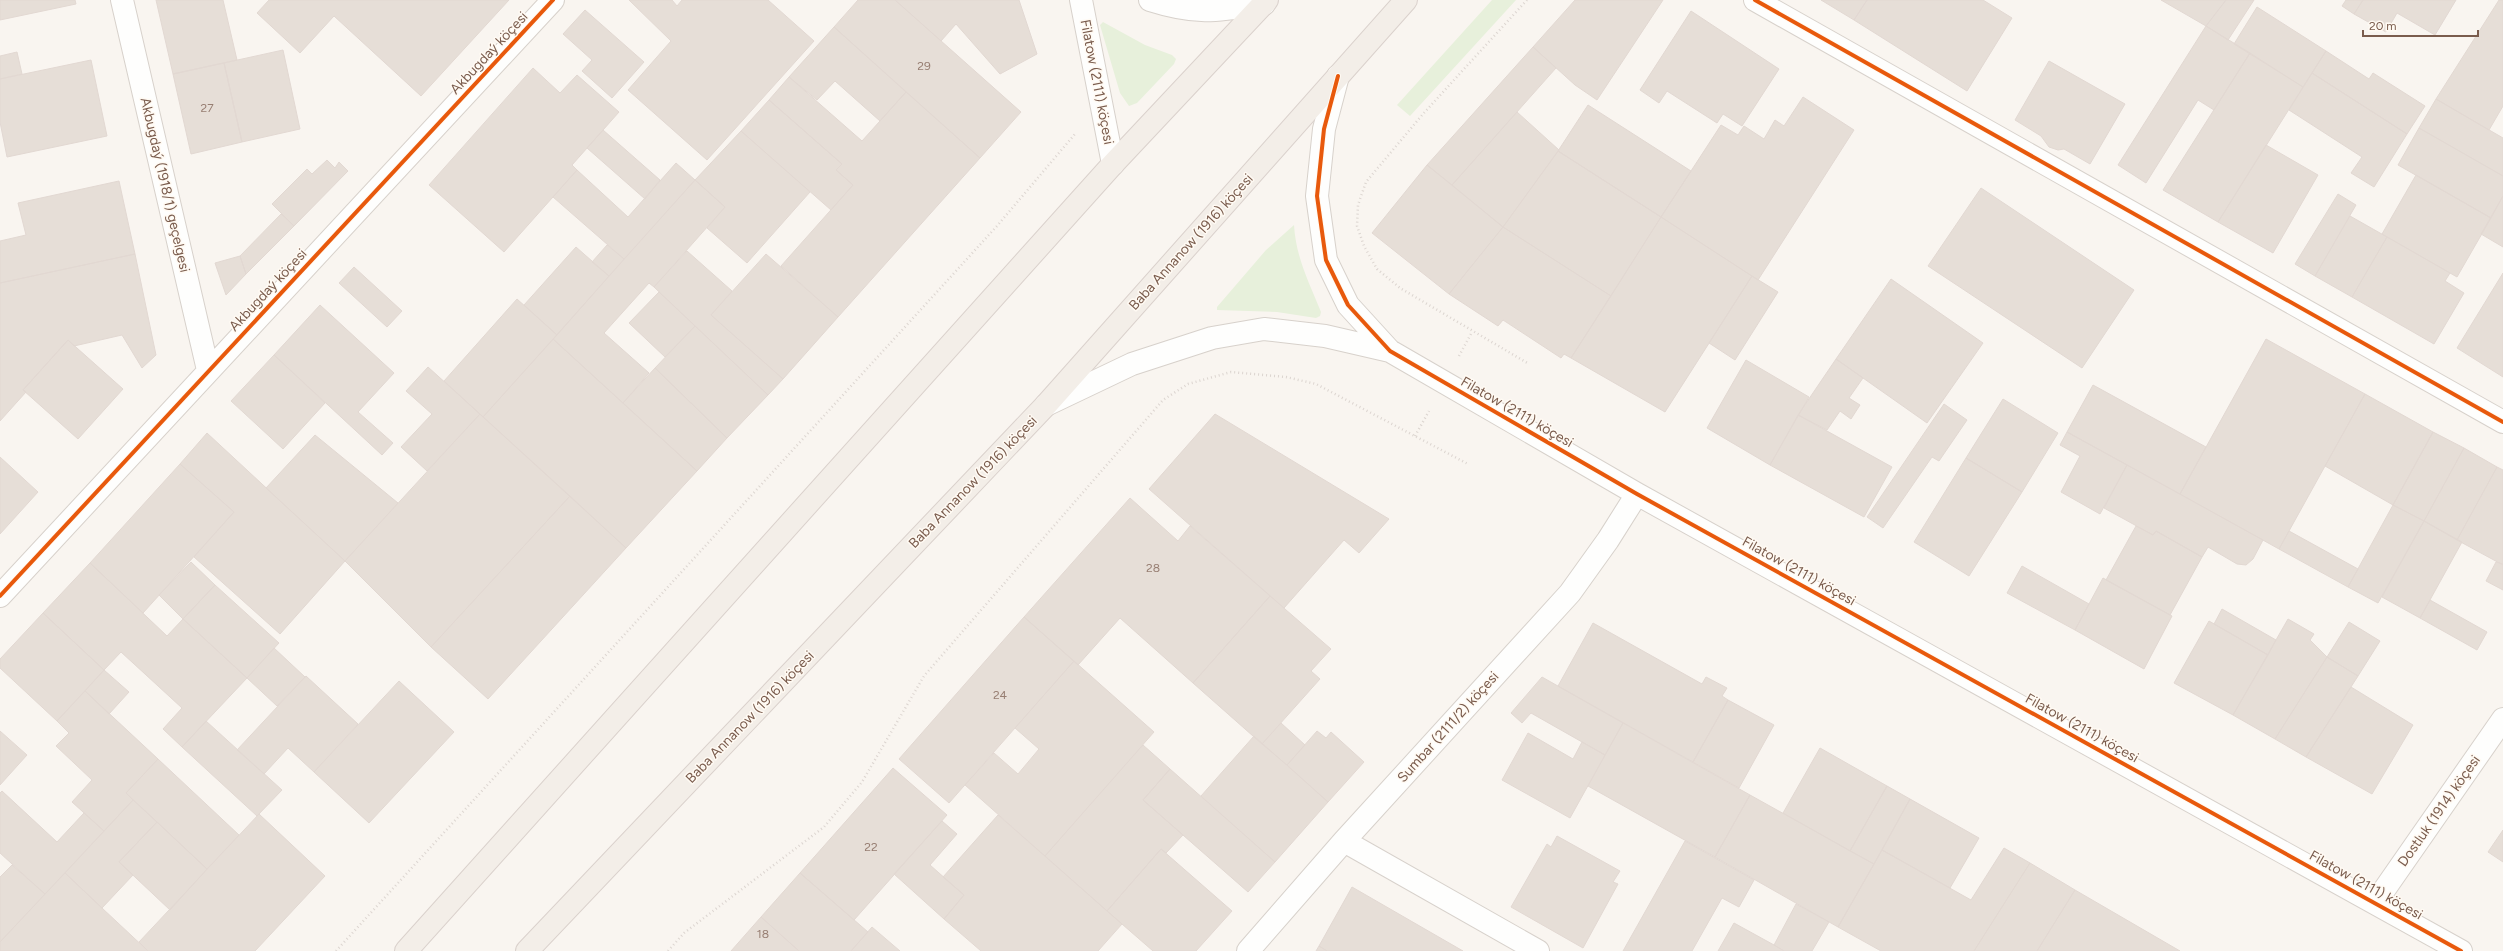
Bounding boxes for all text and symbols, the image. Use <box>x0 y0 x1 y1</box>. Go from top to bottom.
street label: Akbugdaý köçesi <box>447 8 531 98</box>
scale bar <box>2363 12 2478 38</box>
street label: Filatow (2111) köçesi <box>1077 18 1117 146</box>
text: 20 m <box>2369 19 2397 33</box>
house number: 29 <box>917 59 931 73</box>
street label: Akbugdaý (1918/1) geçelgesi <box>137 96 193 274</box>
house number: 27 <box>200 101 214 115</box>
street label: Baba Annanow (1916) köçesi <box>1125 170 1257 314</box>
street label: Akbugdaý köçesi <box>226 245 310 335</box>
street label: Filatow (2111) köçesi <box>1458 373 1576 451</box>
street label: Baba Annanow (1916) köçesi <box>905 412 1041 552</box>
street label: Filatow (2111) köçesi <box>1739 533 1859 609</box>
house number: 28 <box>1146 561 1160 575</box>
street label: Baba Annanow (1916) köçesi <box>682 647 818 787</box>
street label: Sumbar (2111/2) köçesi <box>1394 668 1502 786</box>
house number: 24 <box>993 688 1008 702</box>
street label: Filatow (2111) köçesi <box>2022 690 2142 766</box>
street label: Dostluk (1914) köçesi <box>2394 752 2484 870</box>
house number: 22 <box>864 840 878 854</box>
street label: Filatow (2111) köçesi <box>2306 847 2426 923</box>
house number: 18 <box>757 927 769 941</box>

